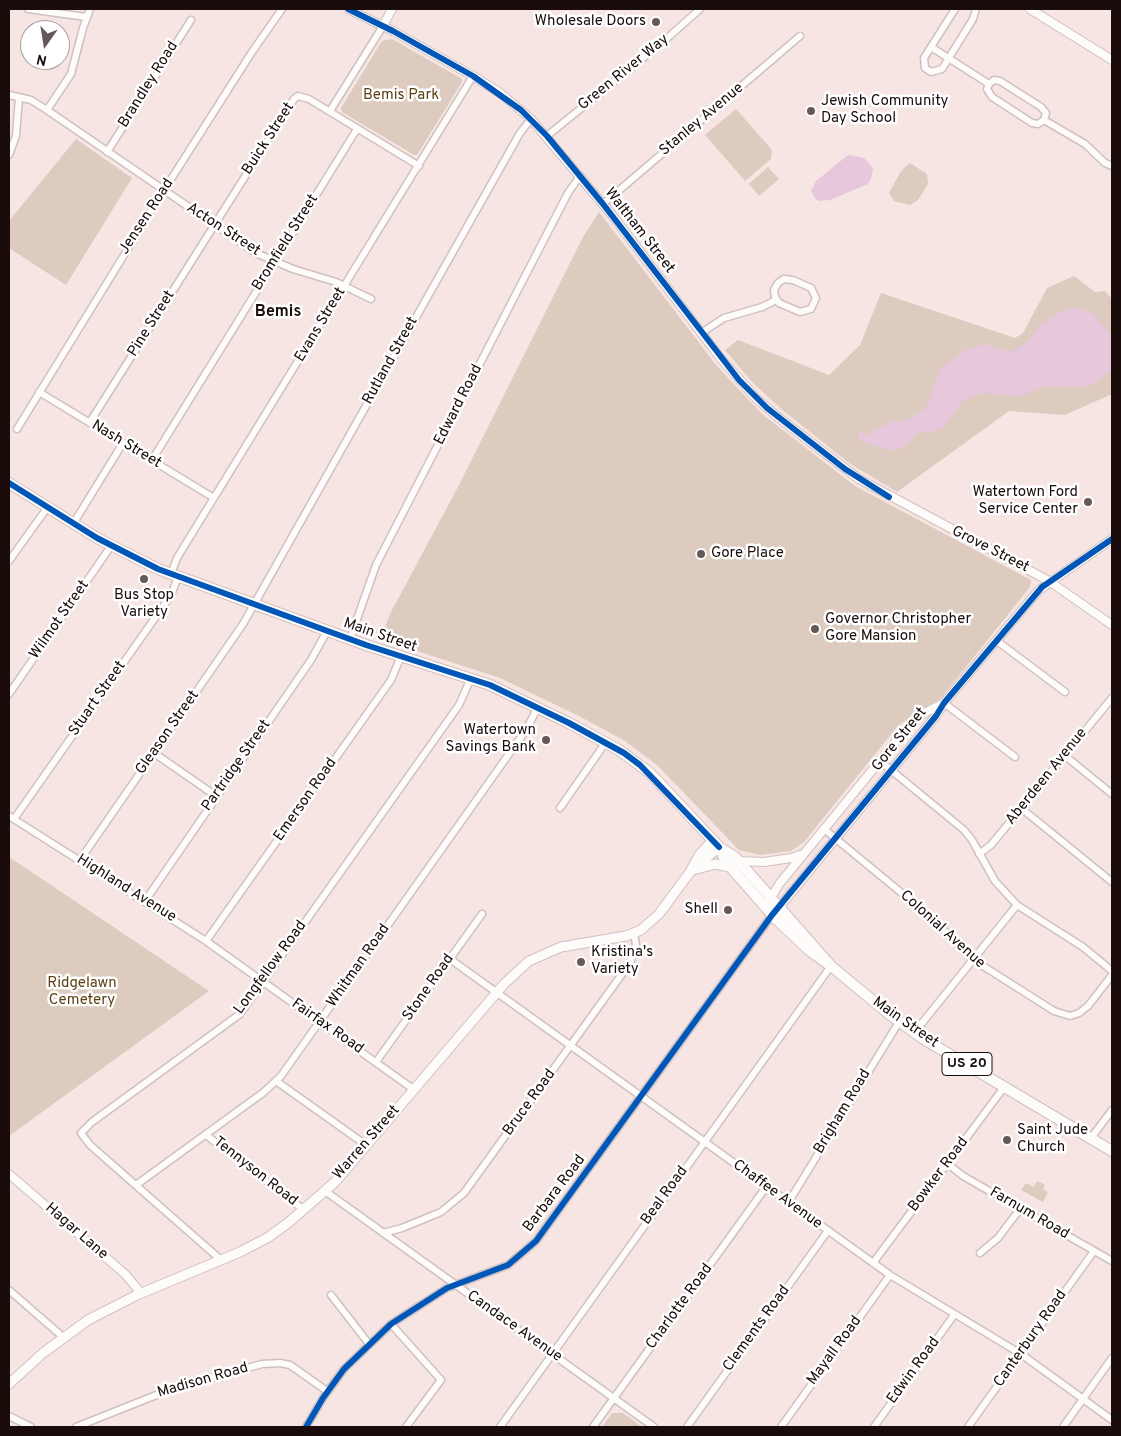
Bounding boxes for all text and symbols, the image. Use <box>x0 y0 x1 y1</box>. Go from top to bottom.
place label: Wholesale Doors <box>535 13 646 31</box>
marker: Wholesale Doors <box>650 16 662 28</box>
north arrow <box>20 20 70 70</box>
street label: Green River Way <box>575 31 673 115</box>
street label: Brandley Road <box>115 38 183 132</box>
text: N <box>35 50 49 69</box>
street label: Stanley Avenue <box>656 80 748 160</box>
park label: Bemis Park <box>363 87 439 105</box>
place label: Jewish Community Day School <box>821 93 948 128</box>
street label: Buick Street <box>239 100 299 178</box>
marker: Jewish Community Day School <box>805 105 817 117</box>
street label: Jensen Road <box>116 176 178 258</box>
street label: Waltham Street <box>600 185 678 277</box>
street label: Bromfield Street <box>249 191 323 295</box>
street label: Acton Street <box>183 199 263 261</box>
street label: Evans Street <box>292 284 350 366</box>
street label: Pine Street <box>125 288 179 360</box>
district label: Bemis <box>255 303 301 323</box>
street label: Rutland Street <box>359 314 423 408</box>
street label: Edward Road <box>431 362 487 448</box>
street label: Nash Street <box>88 417 164 473</box>
place label: Watertown Ford Service Center <box>972 484 1078 519</box>
marker: Watertown Ford Service Center <box>1082 496 1094 508</box>
street label: Grove Street <box>948 523 1032 577</box>
place label: Gore Place <box>711 545 784 563</box>
marker: Gore Place <box>695 548 707 560</box>
marker: Bus Stop Variety <box>138 573 150 585</box>
street label: Wilmot Street <box>26 577 94 663</box>
place label: Bus Stop Variety <box>114 587 174 622</box>
place label: Governor Christopher Gore Mansion <box>825 611 971 646</box>
street label: Main Street <box>341 615 419 657</box>
marker: Governor Christopher Gore Mansion <box>809 623 821 635</box>
street label: Stuart Street <box>66 658 130 740</box>
street label: Gleason Street <box>132 687 204 779</box>
street label: Gore Street <box>869 704 931 776</box>
street label: Partridge Street <box>199 717 275 815</box>
place label: Watertown Savings Bank <box>446 722 536 757</box>
street label: Aberdeen Avenue <box>1002 725 1092 829</box>
marker: Watertown Savings Bank <box>540 734 552 746</box>
street label: Emerson Road <box>271 755 341 845</box>
street label: Highland Avenue <box>73 851 179 927</box>
street label: Colonial Avenue <box>896 887 988 973</box>
place label: Shell <box>684 901 718 919</box>
marker: Shell <box>722 904 734 916</box>
street label: Longfellow Road <box>231 918 311 1018</box>
street label: Whitman Road <box>324 921 394 1011</box>
place label: Kristina's Variety <box>591 944 653 979</box>
street label: Stone Road <box>399 951 459 1025</box>
marker: Kristina's Variety <box>575 956 587 968</box>
park label: Ridgelawn Cemetery <box>47 975 117 1010</box>
street label: Main Street <box>868 994 942 1052</box>
street label: Fairfax Road <box>287 996 367 1058</box>
road number: US 20 <box>942 1052 992 1076</box>
street label: Bruce Road <box>500 1066 560 1140</box>
street label: Brigham Road <box>811 1066 875 1158</box>
street label: Warren Street <box>330 1102 404 1184</box>
place label: Saint Jude Church <box>1017 1122 1088 1157</box>
street label: Tennyson Road <box>209 1133 301 1211</box>
street label: Bowker Road <box>905 1134 973 1216</box>
marker: Saint Jude Church <box>1001 1134 1013 1146</box>
street label: Barbara Road <box>520 1152 590 1236</box>
street label: Chaffee Avenue <box>729 1156 825 1234</box>
street label: Beal Road <box>638 1163 692 1229</box>
street label: Farnum Road <box>986 1184 1072 1244</box>
street label: Hagar Lane <box>41 1200 111 1264</box>
street label: Charlotte Road <box>643 1261 717 1353</box>
street label: Clements Road <box>720 1282 794 1376</box>
street label: Candace Avenue <box>463 1287 565 1367</box>
street label: Canterbury Road <box>991 1287 1071 1391</box>
street label: Mayall Road <box>804 1313 866 1389</box>
street label: Edwin Road <box>884 1334 944 1408</box>
street label: Madison Road <box>155 1359 251 1403</box>

